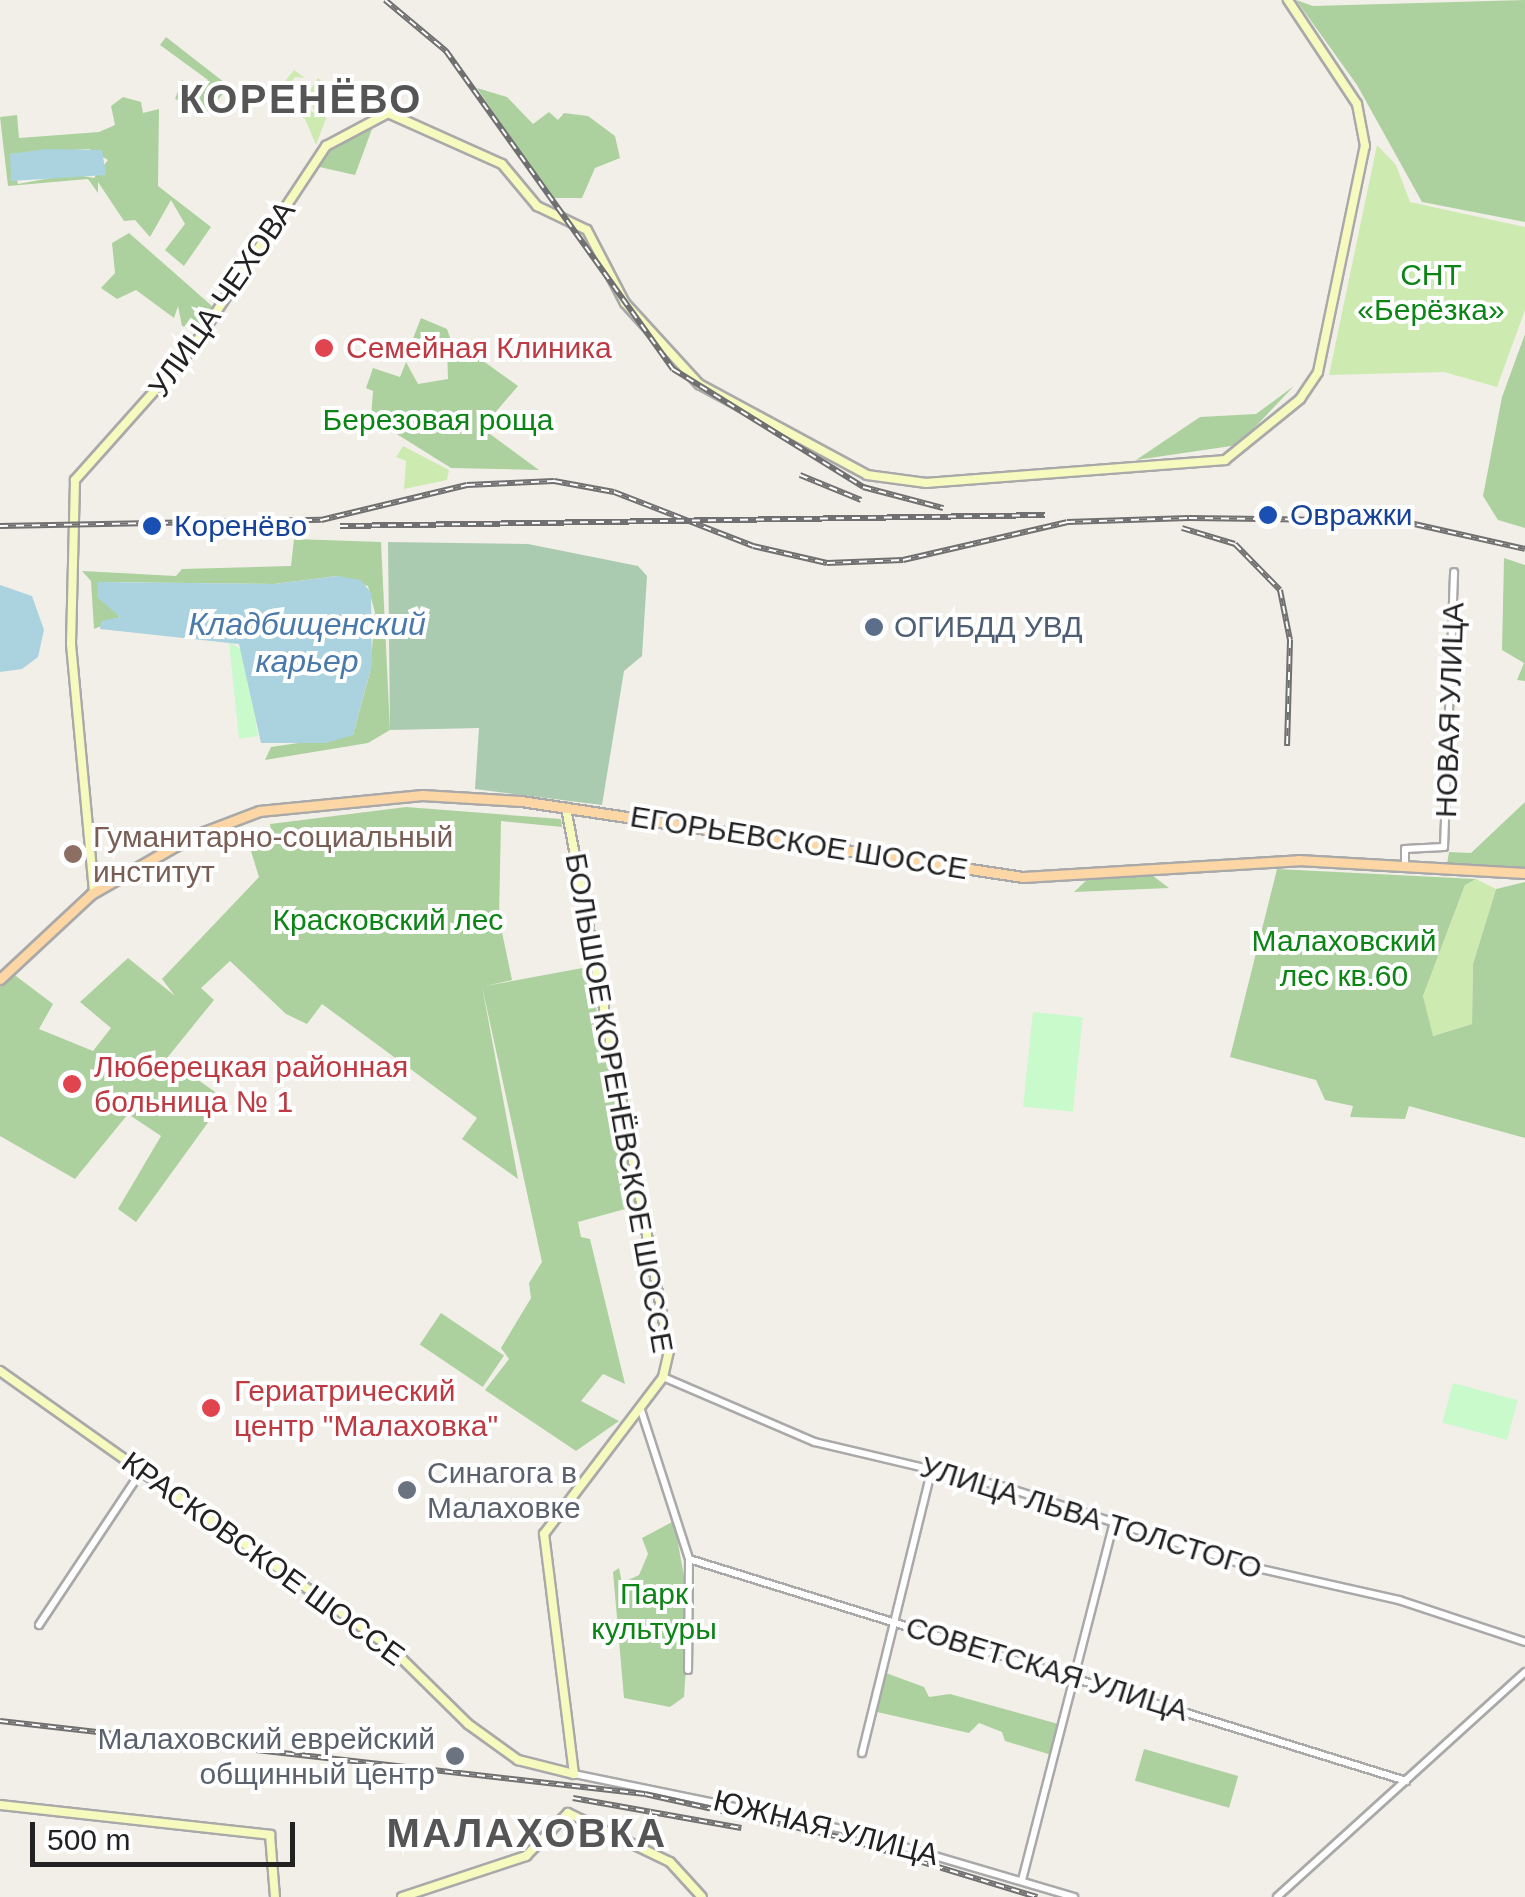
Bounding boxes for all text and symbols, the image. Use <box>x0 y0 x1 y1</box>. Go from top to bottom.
district label: КОРЕНЁВО <box>179 75 423 123</box>
street label: УЛИЦА ЧЕХОВА <box>141 194 303 404</box>
park label: СНТ «Берёзка» <box>1357 257 1505 328</box>
place label: Семейная Клиника <box>346 330 612 366</box>
marker: Семейная Клиника <box>311 335 337 361</box>
park label: Березовая роща <box>323 402 553 438</box>
place label: Овражки <box>1290 497 1413 533</box>
marker: Овражки <box>1255 502 1281 528</box>
place label: Коренёво <box>174 508 307 544</box>
marker: Коренёво <box>139 513 165 539</box>
street label: НОВАЯ УЛИЦА <box>1428 602 1472 818</box>
water label: Кладбищенский карьер <box>188 606 426 681</box>
place label: ОГИБДД УВД <box>894 609 1083 645</box>
marker: ОГИБДД УВД <box>863 616 885 638</box>
street label: ЕГОРЬЕВСКОЕ ШОССЕ <box>628 799 970 887</box>
place label: Гуманитарно-социальный институт <box>93 819 453 890</box>
marker: Гуманитарно-социальный институт <box>62 843 84 865</box>
street label: БОЛЬШОЕ КОРЕНЁВСКОЕ ШОССЕ <box>557 850 681 1356</box>
park label: Красковский лес <box>273 902 503 938</box>
park label: Малаховский лес кв.60 <box>1252 923 1436 994</box>
place label: Люберецкая районная больница № 1 <box>94 1049 408 1120</box>
marker: Люберецкая районная больница № 1 <box>59 1071 85 1097</box>
place label: Гериатрический центр "Малаховка" <box>234 1373 498 1444</box>
marker: Гериатрический центр "Малаховка" <box>198 1395 224 1421</box>
street label: КРАСКОВСКОЕ ШОССЕ <box>115 1444 411 1674</box>
street label: УЛИЦА ЛЬВА ТОЛСТОГО <box>916 1449 1266 1587</box>
place label: Синагога в Малаховке <box>427 1455 581 1526</box>
marker: Синагога в Малаховке <box>396 1479 418 1501</box>
park label: Парк культуры <box>591 1576 717 1646</box>
street label: СОВЕТСКАЯ УЛИЦА <box>901 1609 1193 1729</box>
place label: Малаховский еврейский общинный центр <box>97 1721 435 1792</box>
marker: Малаховский еврейский общинный центр <box>444 1745 466 1767</box>
street label: ЮЖНАЯ УЛИЦА <box>710 1783 942 1873</box>
scale bar <box>35 1802 300 1864</box>
district label: МАЛАХОВКА <box>386 1809 668 1857</box>
text: 500 m <box>47 1823 130 1856</box>

